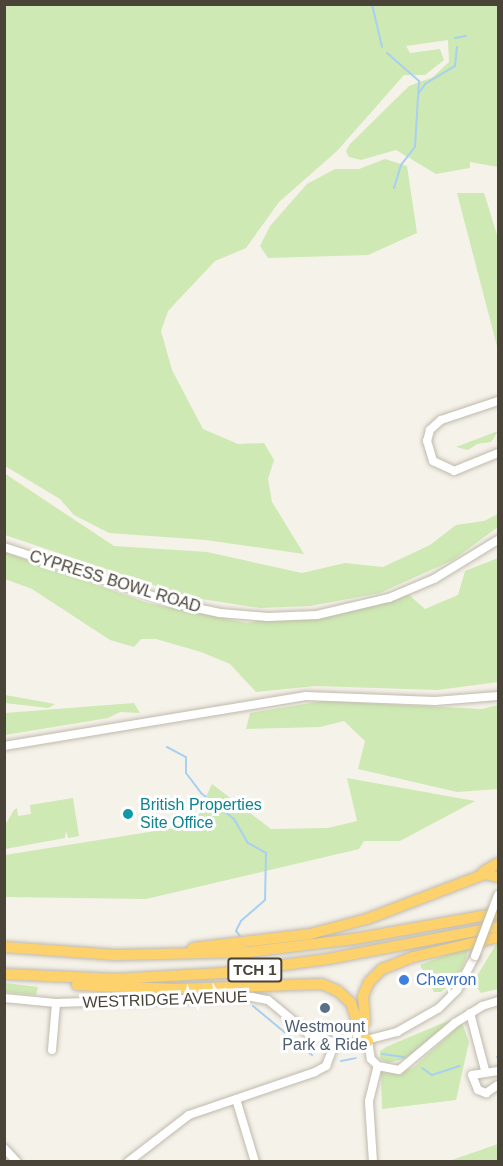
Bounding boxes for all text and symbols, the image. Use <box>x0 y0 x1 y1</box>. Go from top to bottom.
street label: CYPRESS BOWL ROAD <box>27 547 203 617</box>
place label: British Properties Site Office <box>140 795 262 833</box>
marker: British Properties Site Office <box>121 807 135 821</box>
road number: TCH 1 <box>226 958 284 982</box>
place label: Chevron <box>416 970 476 990</box>
marker: Chevron <box>397 973 411 987</box>
street label: WESTRIDGE AVENUE <box>82 988 248 1012</box>
marker: Westmount Park & Ride <box>318 1001 332 1015</box>
place label: Westmount Park & Ride <box>282 1017 368 1055</box>

